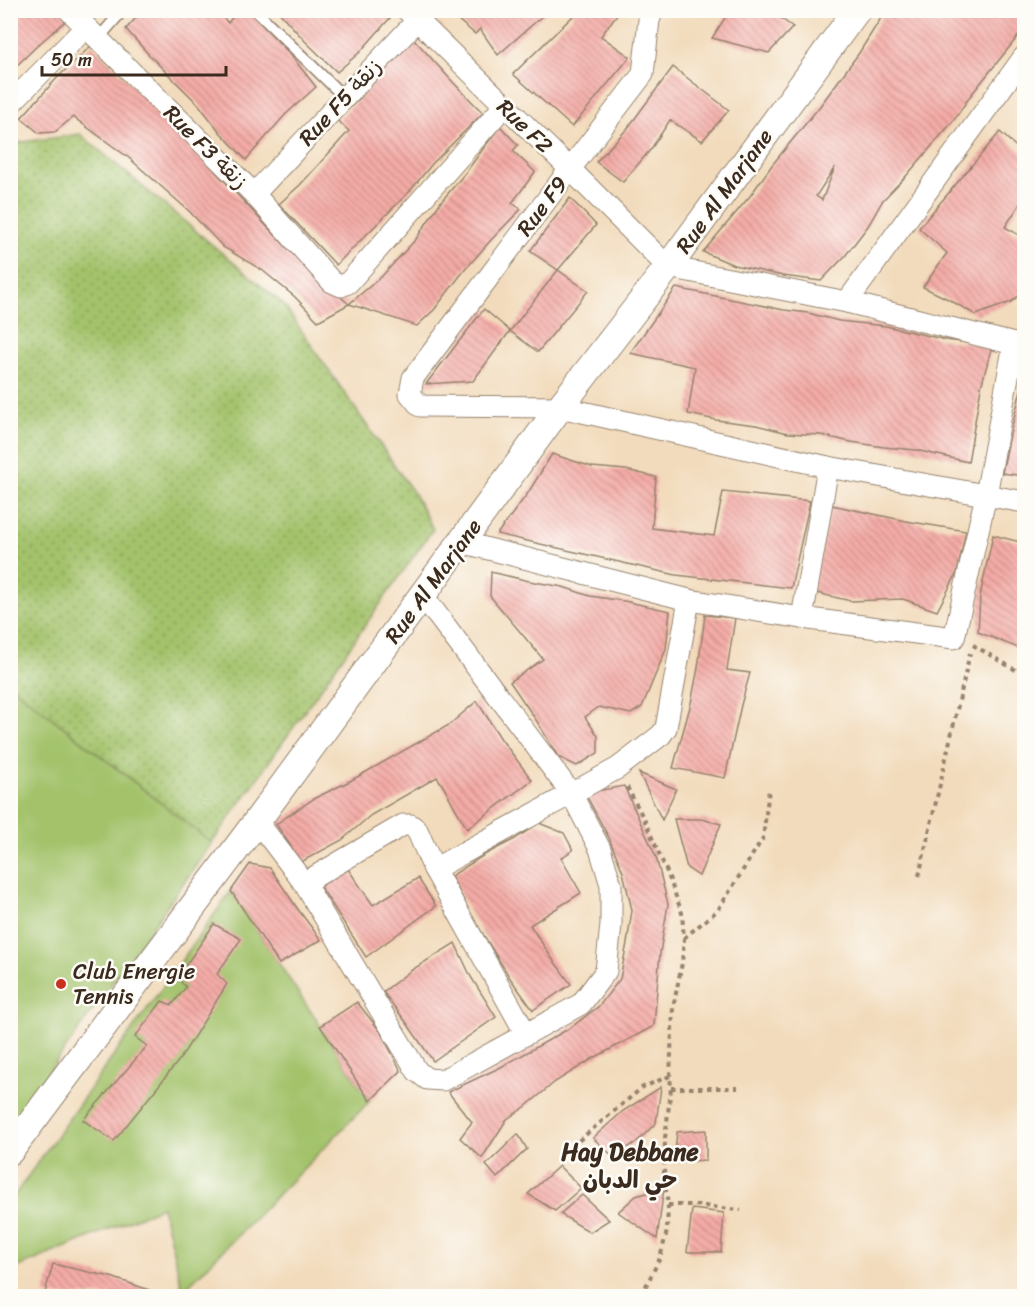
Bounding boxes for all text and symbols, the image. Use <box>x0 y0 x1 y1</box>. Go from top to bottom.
scale bar <box>42 39 226 77</box>
text: 50 m <box>51 44 92 76</box>
street label: Rue F5 زنقة <box>288 49 392 155</box>
street label: Rue F2 <box>487 89 563 163</box>
street label: Rue F3 زنقة <box>154 95 258 199</box>
street label: Rue Al Marjane <box>665 120 783 262</box>
street label: Rue F9 <box>506 167 578 245</box>
street label: Rue Al Marjane <box>374 510 492 652</box>
place label: Club Energie Tennis <box>73 952 195 1016</box>
marker: Club Energie Tennis <box>54 977 68 991</box>
district label: Hay Debbane حي الدبان <box>561 1131 699 1201</box>

